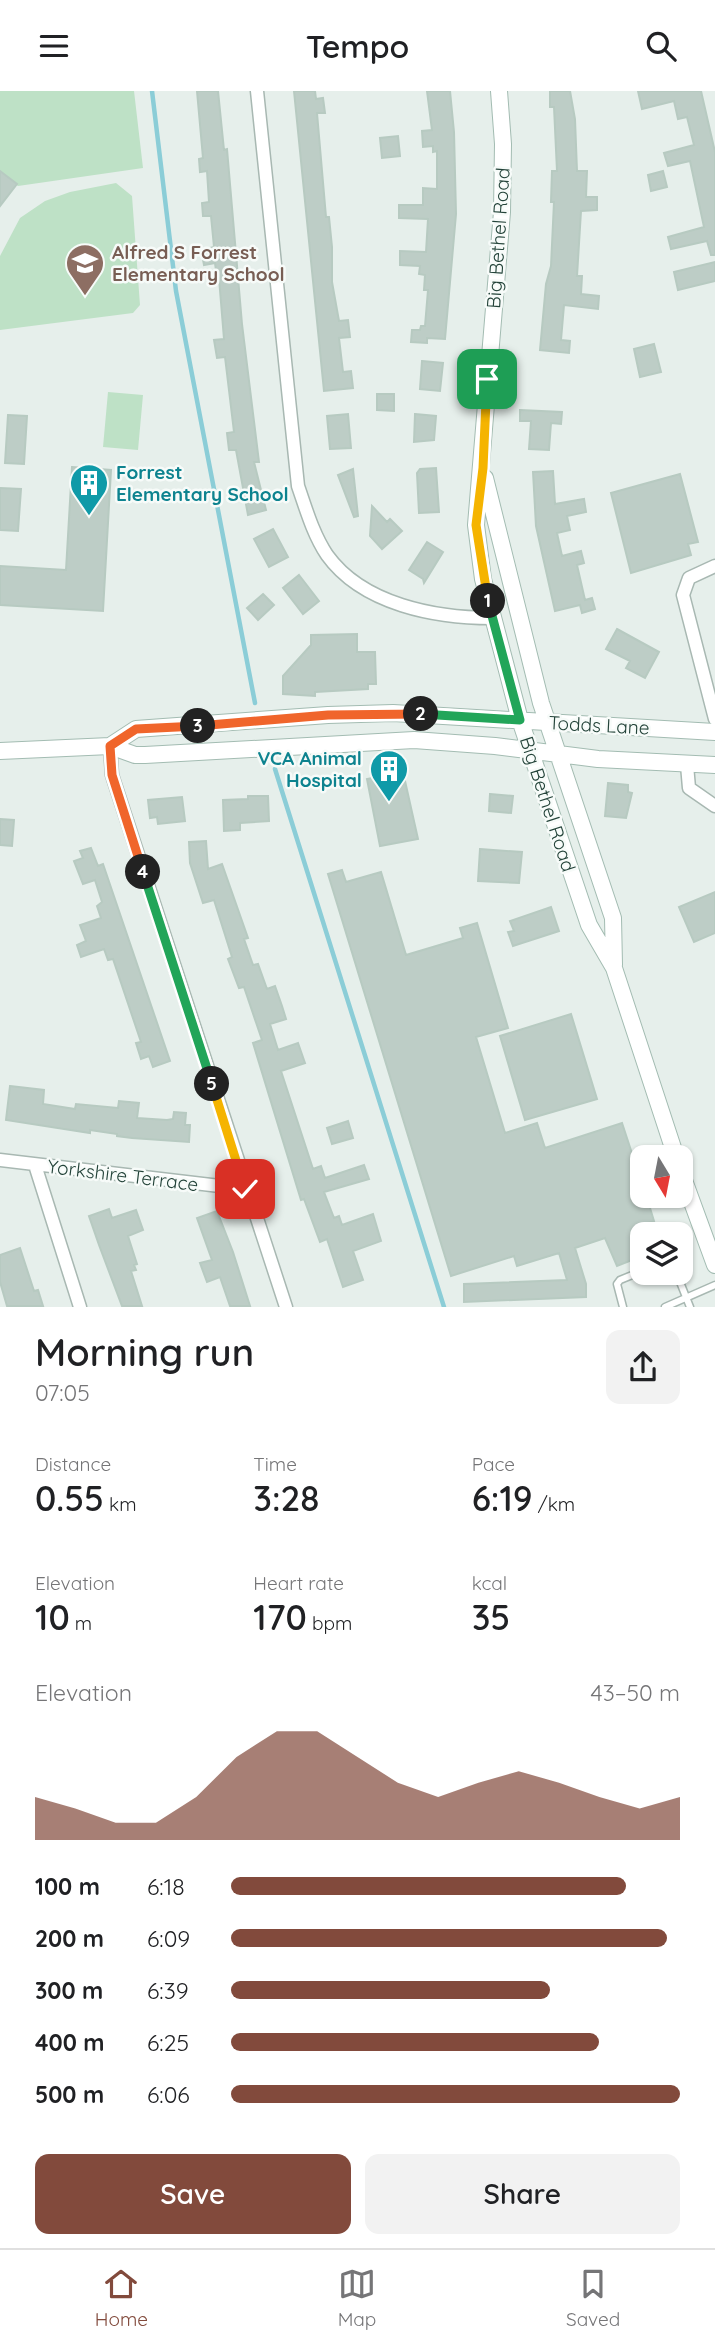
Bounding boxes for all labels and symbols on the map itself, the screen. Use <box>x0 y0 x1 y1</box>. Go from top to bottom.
street label: Big Bethel Road <box>481 167 515 309</box>
place label: Alfred S Forrest Elementary School <box>112 240 285 286</box>
school or university icon: Alfred S Forrest Elementary School <box>64 242 106 297</box>
pin <box>457 349 517 409</box>
place label: Forrest Elementary School <box>116 460 289 506</box>
building icon: Forrest Elementary School <box>68 462 110 517</box>
pin: 1 <box>470 583 505 619</box>
pin: 2 <box>404 697 438 731</box>
pin: 3 <box>180 709 216 743</box>
street label: Todds Lane <box>548 710 650 740</box>
street label: Big Bethel Road <box>515 733 581 875</box>
place label: VCA Animal Hospital <box>257 746 362 792</box>
building icon: VCA Animal Hospital <box>368 748 410 803</box>
pin: 4 <box>125 855 160 889</box>
pin: 5 <box>194 1067 230 1101</box>
north arrow <box>630 1145 693 1207</box>
street label: Yorkshire Terrace <box>46 1154 200 1196</box>
pin <box>215 1159 275 1219</box>

